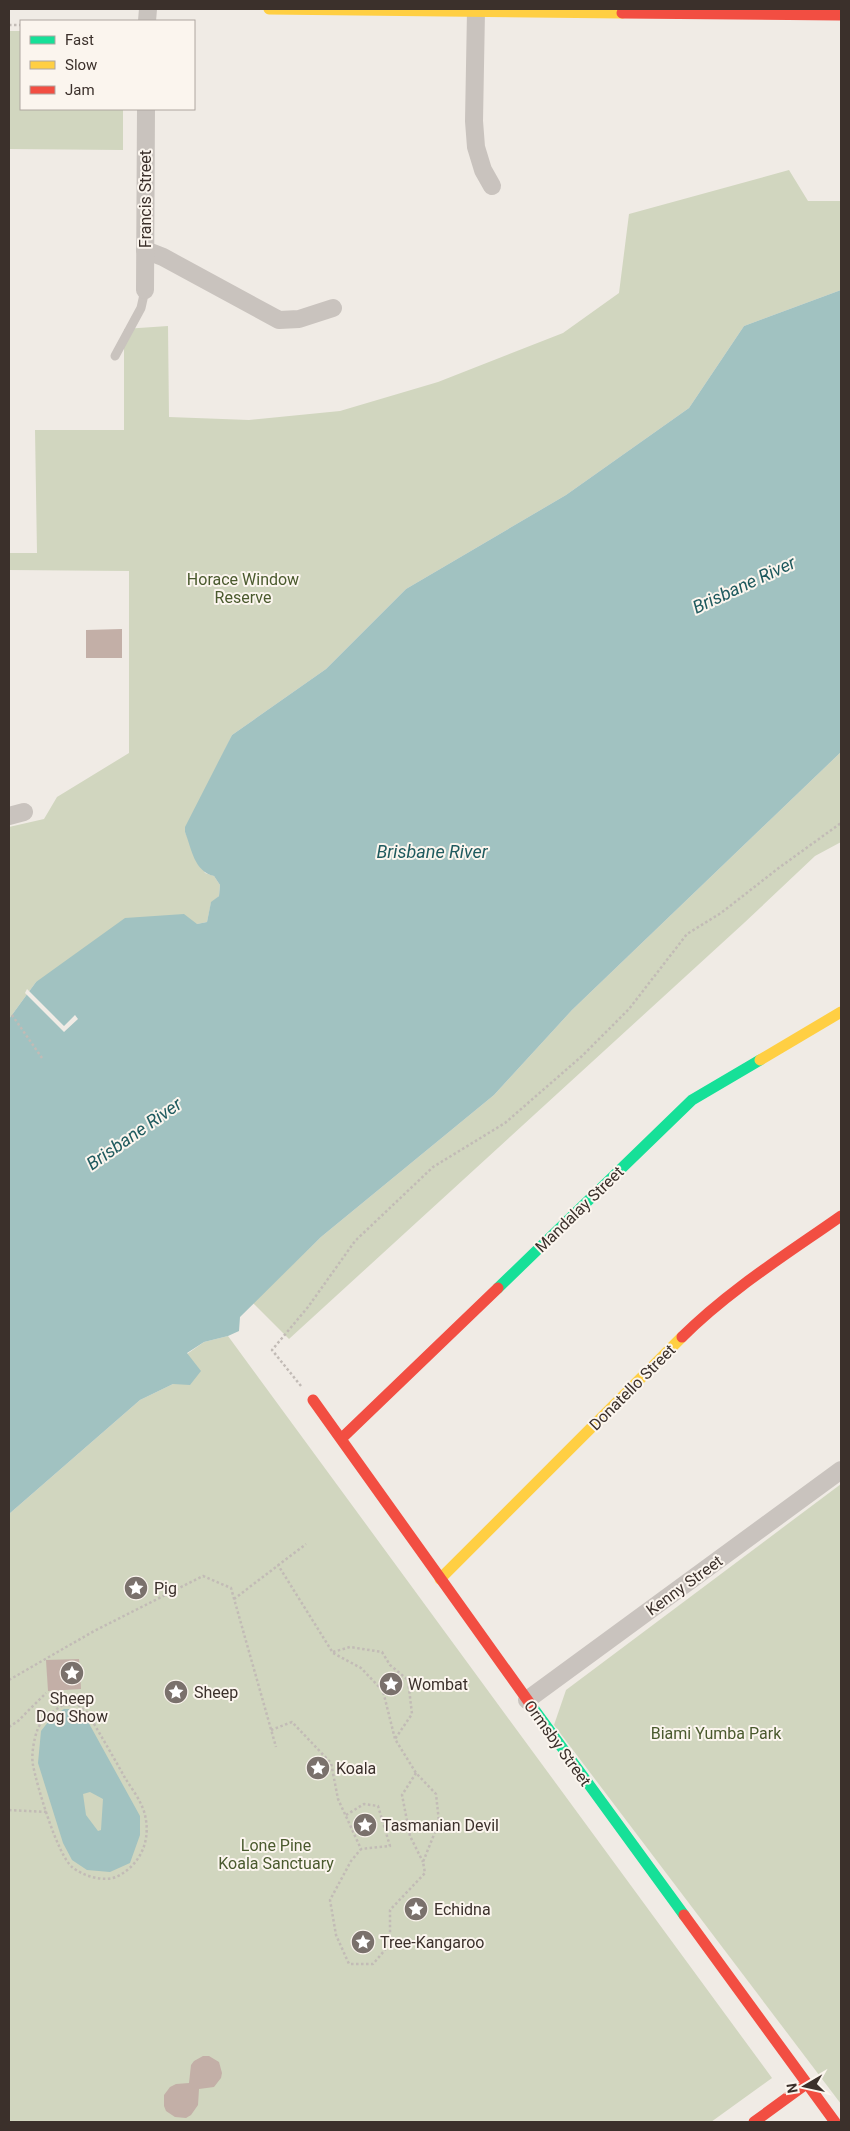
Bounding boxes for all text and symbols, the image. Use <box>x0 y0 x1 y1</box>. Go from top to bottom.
legend <box>20 20 195 110</box>
text: Fast <box>65 31 94 49</box>
text: Slow <box>65 56 97 74</box>
text: Jam <box>65 81 95 99</box>
street label: Francis Street <box>136 150 155 248</box>
water label: Brisbane River <box>689 551 800 618</box>
park label: Horace Window Reserve <box>187 570 299 607</box>
water label: Brisbane River <box>376 841 489 862</box>
water label: Brisbane River <box>82 1092 186 1174</box>
street label: Mandalay Street <box>531 1162 627 1256</box>
street label: Donatello Street <box>585 1340 679 1434</box>
street label: Kenny Street <box>642 1551 726 1619</box>
place icon: Pig <box>123 1575 149 1601</box>
place label: Pig <box>154 1579 177 1598</box>
place icon: Sheep Dog Show <box>59 1660 85 1686</box>
place icon: Wombat <box>378 1671 404 1697</box>
place label: Wombat <box>408 1675 468 1694</box>
place icon: Sheep <box>163 1679 189 1705</box>
place label: Sheep <box>194 1683 238 1702</box>
place label: Sheep Dog Show <box>36 1689 108 1726</box>
street label: Ormsby Street <box>520 1697 595 1790</box>
park label: Biami Yumba Park <box>651 1724 782 1743</box>
place icon: Koala <box>305 1755 331 1781</box>
place label: Koala <box>336 1759 376 1778</box>
place icon: Tasmanian Devil <box>352 1812 378 1838</box>
place label: Tasmanian Devil <box>382 1816 499 1835</box>
park label: Lone Pine Koala Sanctuary <box>218 1836 334 1873</box>
place icon: Echidna <box>403 1896 429 1922</box>
place label: Echidna <box>434 1900 491 1919</box>
place icon: Tree-Kangaroo <box>350 1929 376 1955</box>
place label: Tree-Kangaroo <box>380 1933 484 1952</box>
north arrow <box>780 2061 830 2111</box>
text: N <box>783 2082 801 2094</box>

